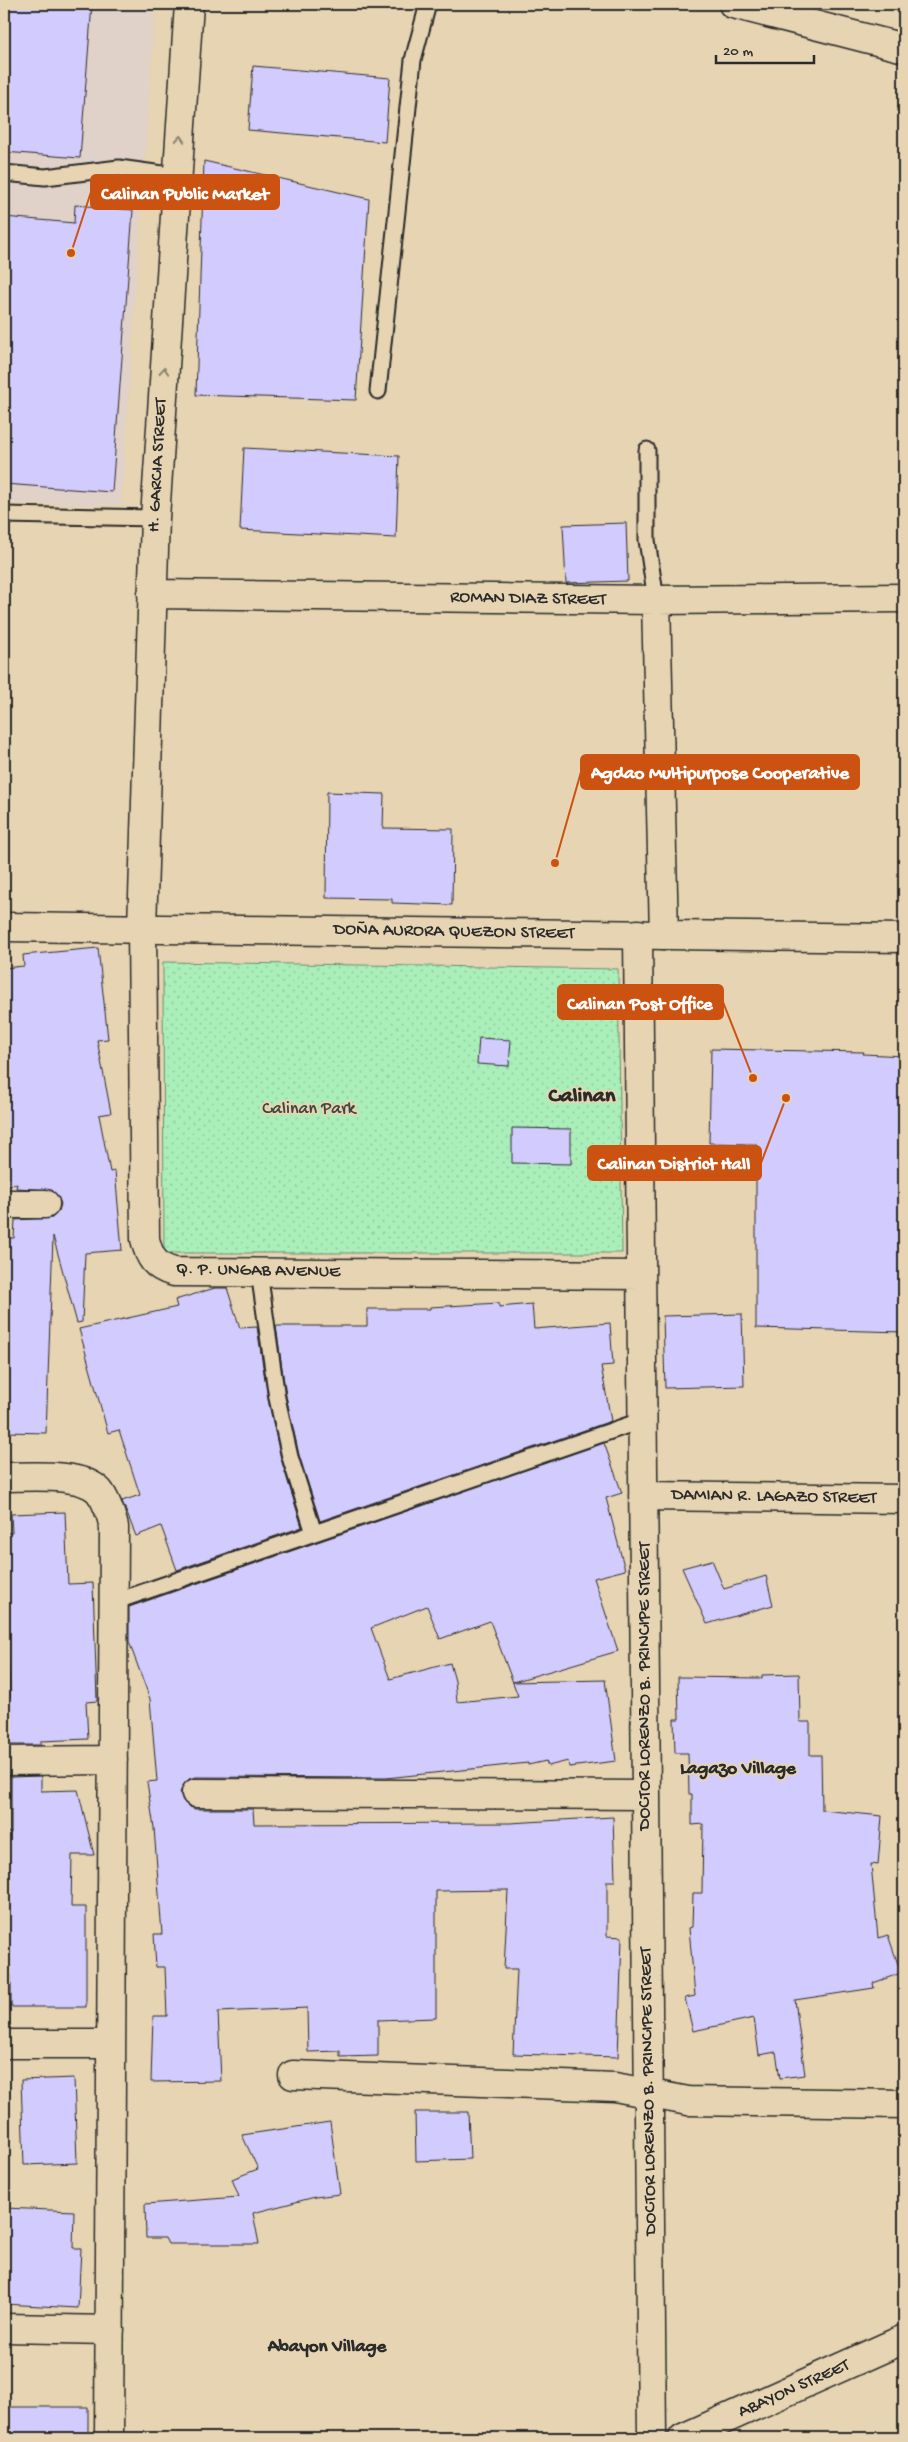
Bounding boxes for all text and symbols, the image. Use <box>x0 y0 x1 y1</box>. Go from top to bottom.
scale bar <box>716 32 813 64</box>
text: 20 m <box>723 43 753 61</box>
one-way arrow <box>174 134 185 142</box>
callout: Calinan Public Market <box>91 175 279 209</box>
text: Calinan Public Market <box>100 184 271 207</box>
one-way arrow <box>159 366 170 374</box>
street label: H. GARCIA STREET <box>144 396 172 533</box>
street label: ROMAN DIAZ STREET <box>450 587 607 611</box>
callout: Agdao Multipurpose Cooperative <box>581 755 859 789</box>
text: Agdao Multipurpose Cooperative <box>590 763 850 786</box>
street label: DOÑA AURORA QUEZON STREET <box>332 919 576 945</box>
callout: Calinan Post Office <box>558 985 723 1019</box>
text: Calinan Post Office <box>566 994 714 1017</box>
district label: Calinan <box>548 1084 616 1110</box>
park label: Calinan Park <box>262 1099 358 1120</box>
callout: Calinan District Hall <box>588 1146 761 1180</box>
text: Calinan District Hall <box>597 1154 750 1177</box>
street label: Q. P. UNGAB AVENUE <box>176 1259 341 1283</box>
street label: DAMIAN R. LAGAZO STREET <box>670 1485 878 1509</box>
street label: DOCTOR LORENZO B. PRINCIPE STREET <box>635 1541 656 1831</box>
district label: Lagazo Village <box>680 1758 797 1781</box>
street label: DOCTOR LORENZO B. PRINCIPE STREET <box>636 1946 662 2236</box>
district label: Abayon Village <box>267 2336 388 2359</box>
street label: ABAYON STREET <box>735 2355 854 2423</box>

